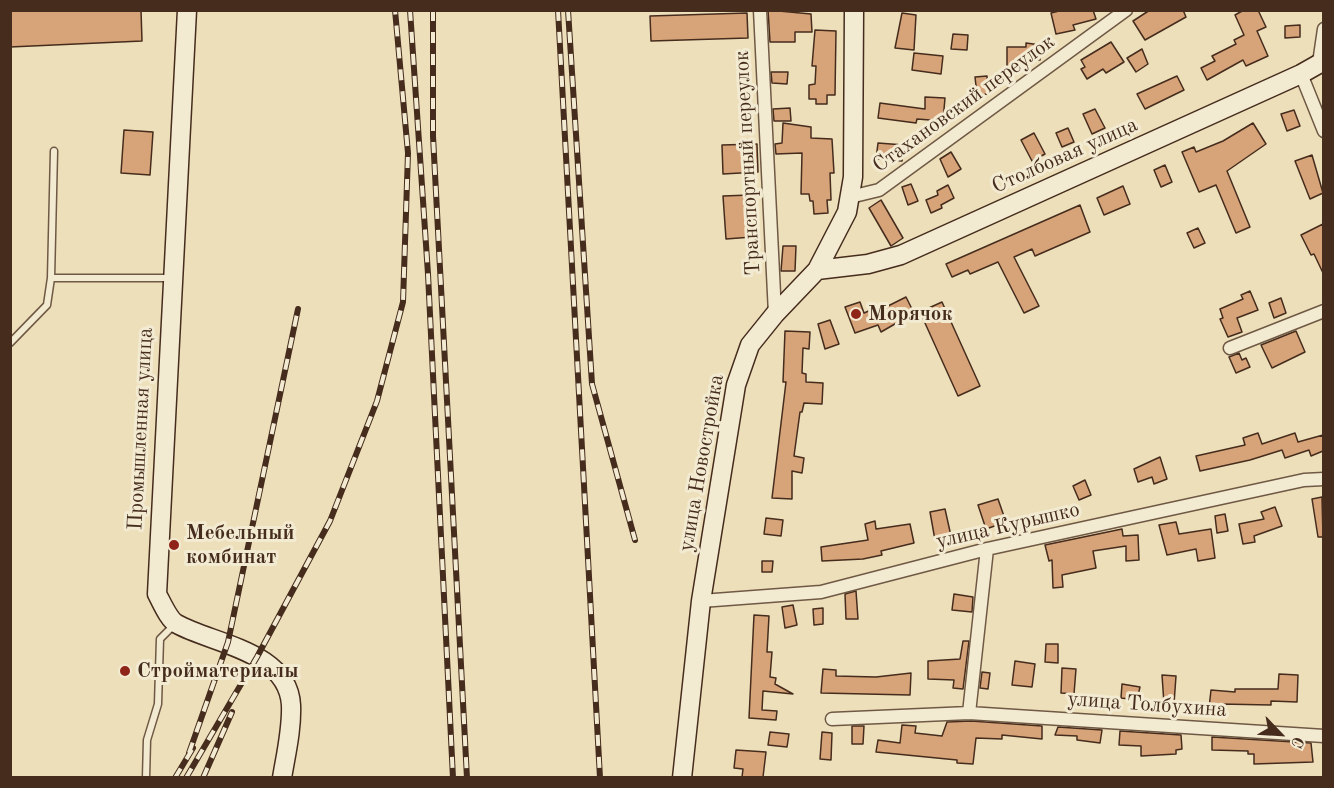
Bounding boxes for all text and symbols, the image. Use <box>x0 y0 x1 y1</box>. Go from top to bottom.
street label: Стахановский переулок <box>868 29 1060 179</box>
street label: Транспортный переулок <box>730 50 766 276</box>
street label: Столбовая улица <box>988 113 1142 199</box>
place label: Морячок <box>868 301 953 327</box>
marker: Морячок <box>849 307 863 321</box>
street label: Промышленная улица <box>123 327 159 531</box>
street label: улица Новостройка <box>674 372 730 554</box>
street label: улица Курышко <box>934 497 1082 555</box>
place label: Мебельный комбинат <box>186 520 295 570</box>
marker: Мебельный комбинат <box>167 538 181 552</box>
place label: Стройматериалы <box>137 658 299 684</box>
marker: Стройматериалы <box>118 664 132 678</box>
street label: улица Толбухина <box>1066 687 1228 723</box>
north arrow <box>1250 704 1310 764</box>
text: С <box>1287 733 1306 750</box>

